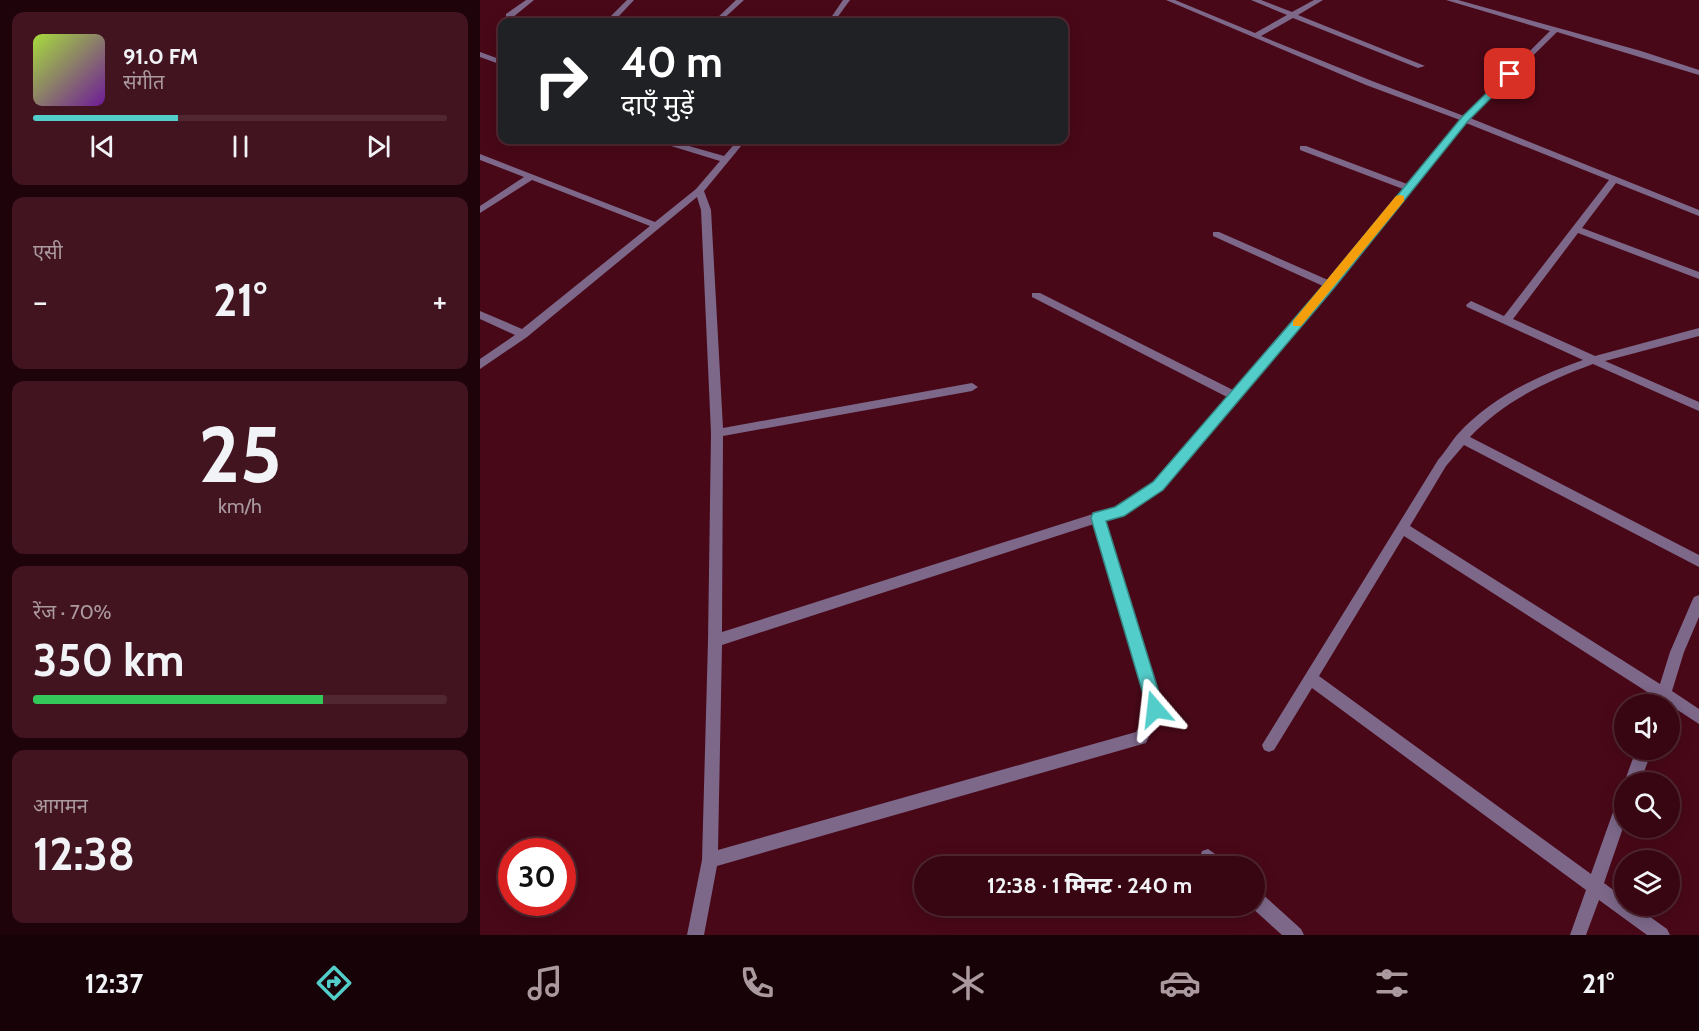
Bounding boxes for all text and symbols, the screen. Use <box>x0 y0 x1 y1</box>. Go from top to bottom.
text: 40 m <box>621 36 723 88</box>
icon: right <box>522 42 600 120</box>
text: 91.0 FM <box>123 43 198 70</box>
pin <box>1484 48 1535 99</box>
icon: arrive <box>1493 57 1526 90</box>
text: संगीत <box>123 70 164 94</box>
text: दाएँ मुड़ें <box>621 88 694 121</box>
icon: previous <box>86 130 119 163</box>
icon: pause <box>224 130 257 163</box>
icon: next <box>362 130 395 163</box>
text: एसी <box>33 240 63 264</box>
text: 21° <box>213 273 267 327</box>
text: − <box>33 281 48 321</box>
text: + <box>432 281 447 321</box>
text: 25 <box>198 407 282 502</box>
text: km/h <box>218 494 262 518</box>
text: रेंज · 70% <box>33 600 112 624</box>
text: 350 km <box>33 633 184 687</box>
position arrow <box>1123 677 1187 741</box>
map controls <box>1614 694 1680 916</box>
button: sound <box>1614 694 1680 760</box>
button: search <box>1614 772 1680 838</box>
text: आगमन <box>33 794 88 818</box>
text: 12:38 <box>33 827 135 881</box>
speed limit sign: 30 <box>498 838 576 916</box>
button: layers <box>1614 850 1680 916</box>
text: 12:38 · 1 मिनट · 240 m <box>987 872 1192 899</box>
icon: directions <box>313 962 355 1004</box>
icon: music <box>524 962 566 1004</box>
icon: phone <box>736 962 778 1004</box>
icon: climate <box>947 962 989 1004</box>
icon: car <box>1159 962 1201 1004</box>
icon: filters <box>1371 962 1413 1004</box>
text: 12:37 <box>85 967 143 1000</box>
text: 21° <box>1582 967 1614 1000</box>

